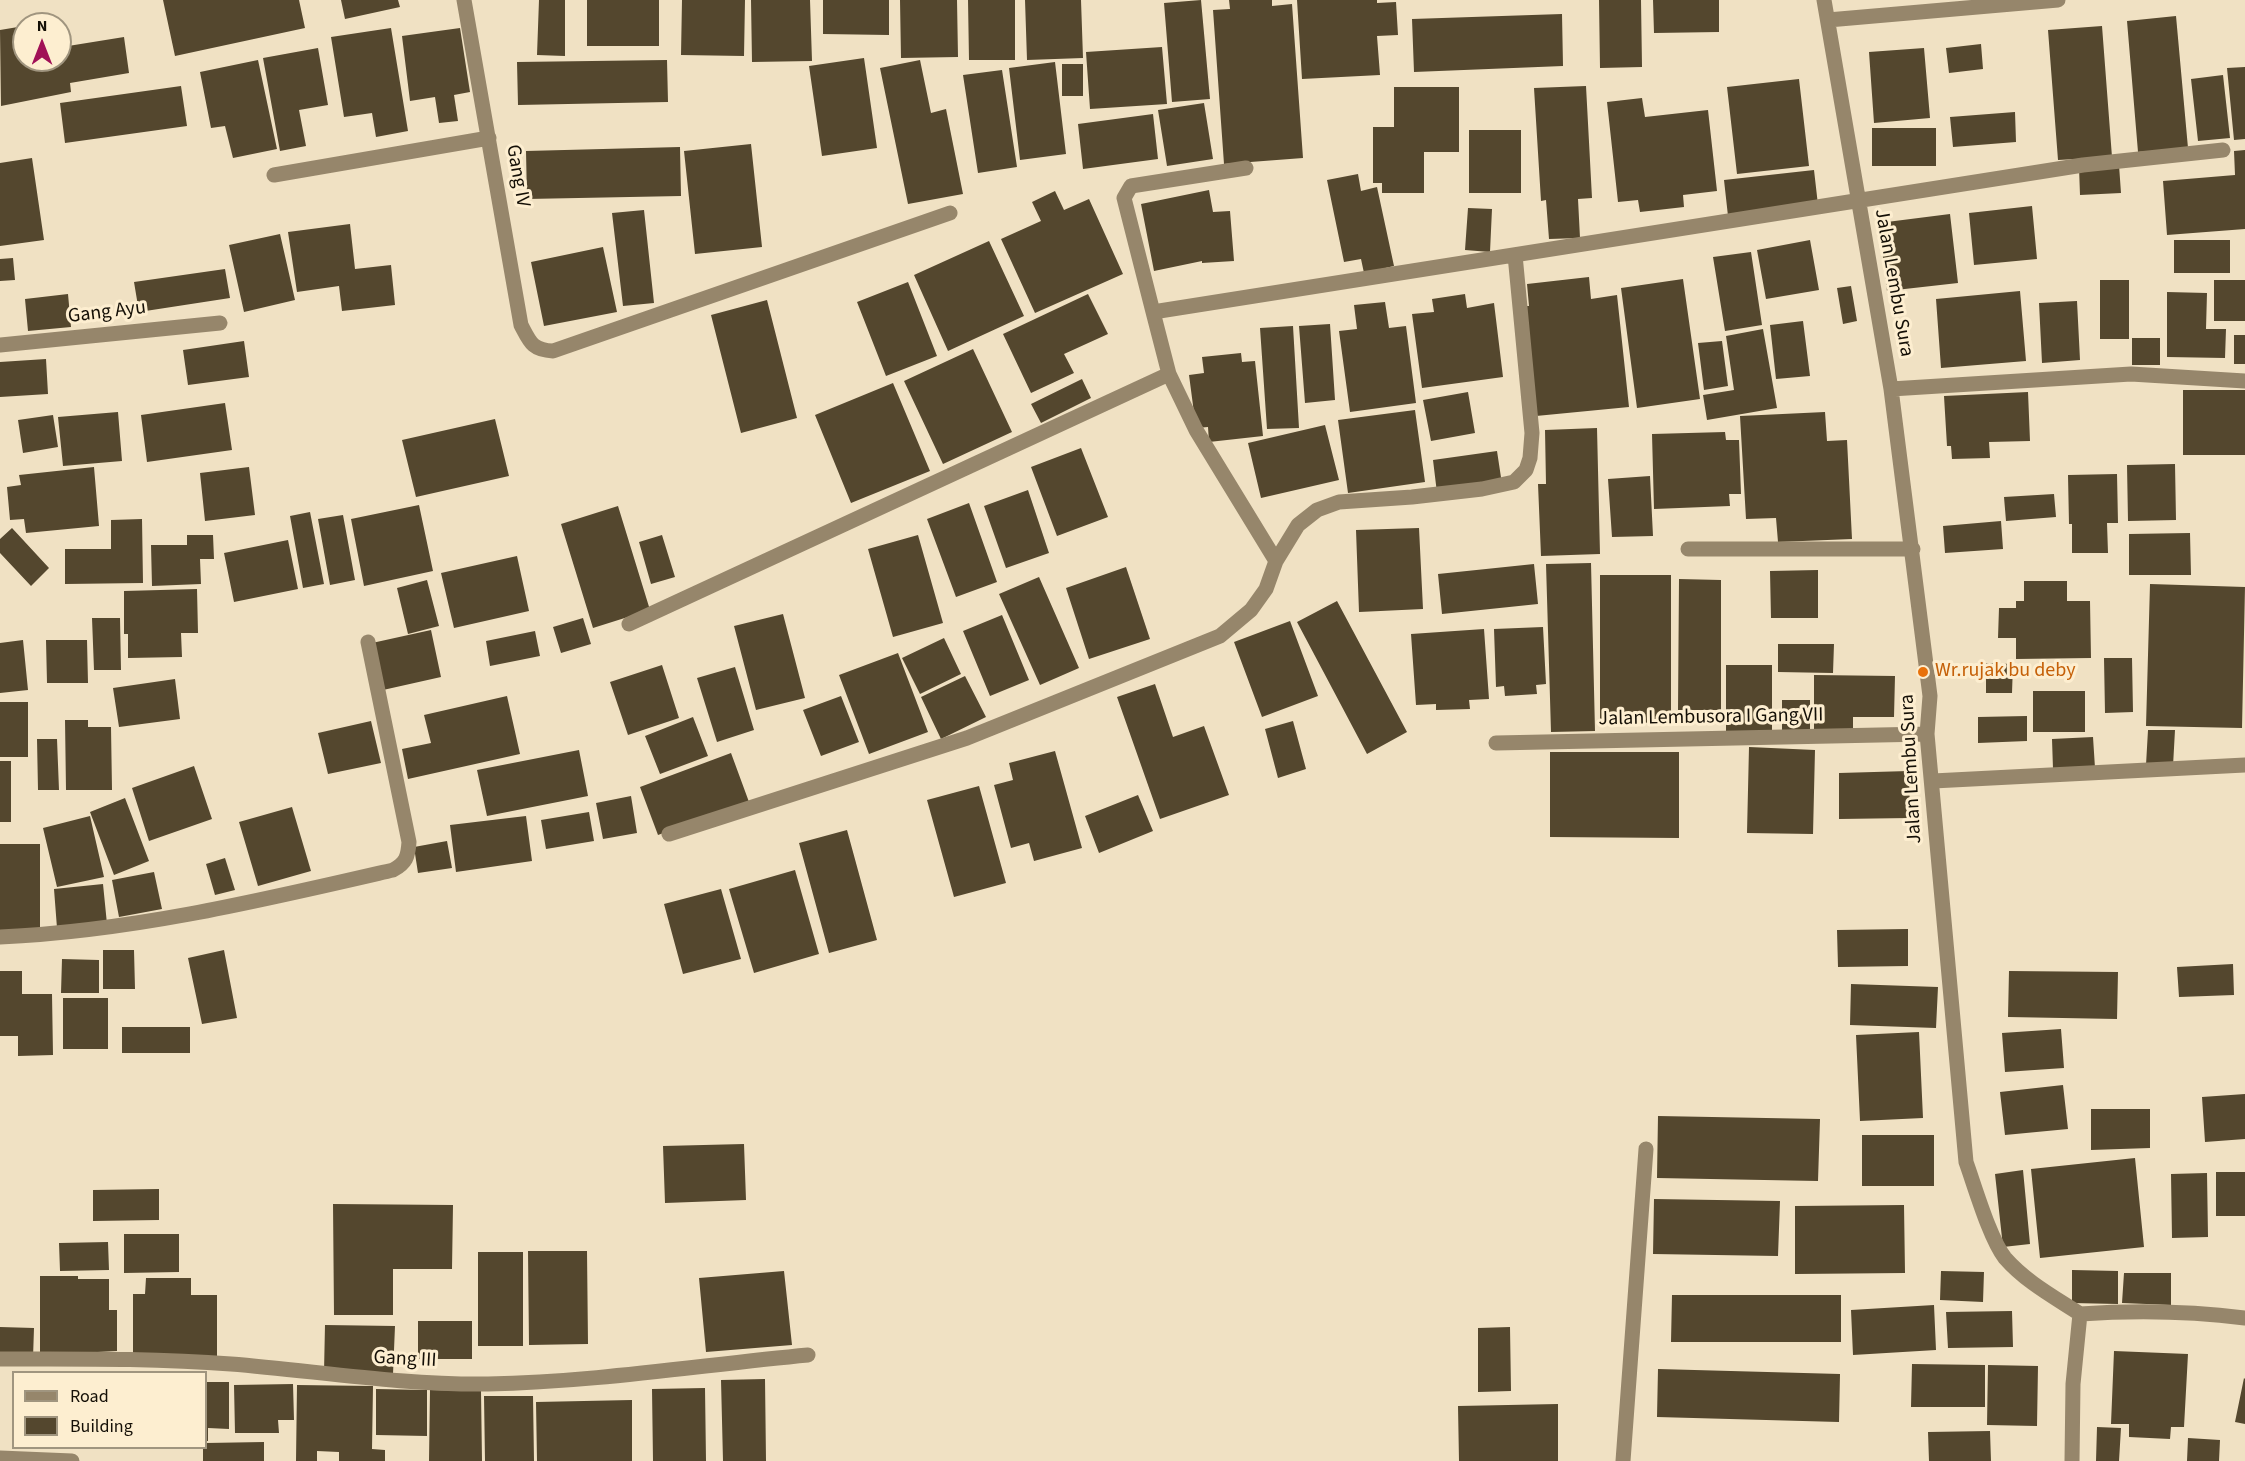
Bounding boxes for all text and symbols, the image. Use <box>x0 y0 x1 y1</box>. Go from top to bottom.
north arrow <box>12 12 72 72</box>
text: N <box>37 15 47 37</box>
street label: Gang IV <box>500 143 534 209</box>
street label: Jalan Lembu Sura <box>1868 207 1918 359</box>
street label: Gang Ayu <box>67 296 147 330</box>
place label: Wr.rujak bu deby <box>1935 660 2076 684</box>
marker: Wr.rujak bu deby <box>1916 665 1930 679</box>
street label: Jalan Lembu Sura <box>1896 694 1928 844</box>
street label: Jalan Lembusora I Gang VII <box>1598 704 1824 732</box>
street label: Gang III <box>373 1346 437 1374</box>
legend <box>12 1371 207 1449</box>
text: Road <box>70 1384 109 1409</box>
text: Building <box>70 1414 133 1439</box>

